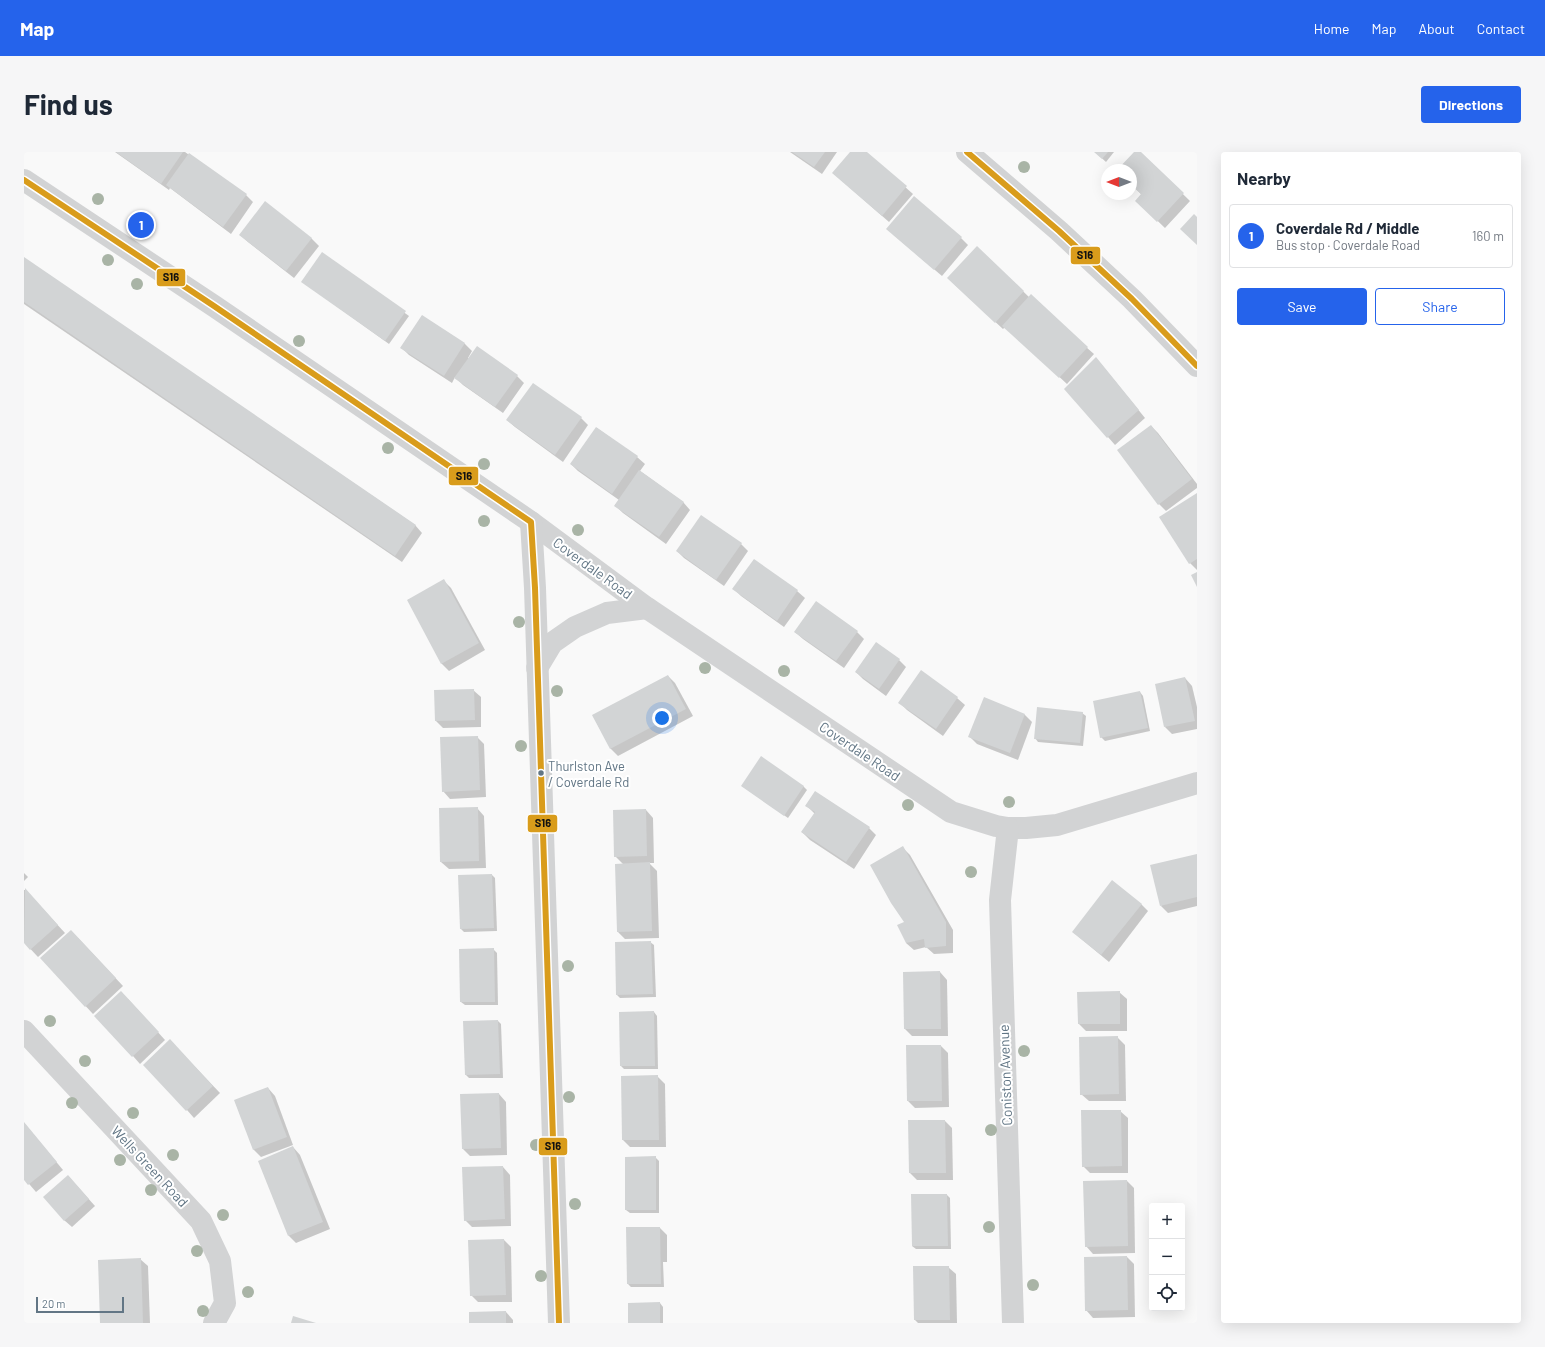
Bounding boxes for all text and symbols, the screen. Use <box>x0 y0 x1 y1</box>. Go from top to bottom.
text: Map <box>20 17 54 40</box>
text: Home <box>1314 20 1350 37</box>
text: Map <box>1372 20 1396 37</box>
text: About <box>1418 20 1455 37</box>
text: Contact <box>1477 20 1525 37</box>
button: Directions <box>1421 86 1521 123</box>
text: Find us <box>24 87 113 121</box>
north arrow <box>1101 164 1137 200</box>
text: Nearby <box>1237 168 1291 188</box>
pin: 1 <box>128 210 154 240</box>
text: Coverdale Rd / Middle <box>1276 219 1419 237</box>
text: 1 <box>1249 228 1253 244</box>
text: 160 m <box>1472 228 1504 244</box>
text: Bus stop · Coverdale Road <box>1276 237 1420 253</box>
line badge: S16 <box>1070 246 1101 265</box>
text: S16 <box>1077 248 1093 261</box>
line badge: S16 <box>156 268 186 287</box>
text: S16 <box>163 270 179 283</box>
button: Save <box>1237 288 1367 325</box>
button: Share <box>1375 288 1505 325</box>
line badge: S16 <box>448 466 479 486</box>
text: S16 <box>456 469 472 482</box>
street label: Coverdale Road <box>550 534 636 602</box>
your location <box>652 708 672 728</box>
street label: Coverdale Road <box>816 718 904 784</box>
place label: Thurlston Ave / Coverdale Rd <box>548 758 629 790</box>
marker: Thurlston Ave / Coverdale Rd <box>536 768 546 778</box>
line badge: S16 <box>527 814 558 833</box>
text: S16 <box>535 816 551 829</box>
street label: Coniston Avenue <box>995 1024 1015 1126</box>
street label: Wells Green Road <box>108 1122 192 1210</box>
line badge: S16 <box>538 1137 568 1156</box>
text: S16 <box>545 1139 561 1152</box>
map controls <box>1149 1203 1185 1311</box>
button: + <box>1149 1203 1185 1239</box>
button: − <box>1149 1239 1185 1275</box>
button: locate <box>1149 1275 1185 1311</box>
scale bar <box>36 1295 124 1314</box>
text: 20 m <box>42 1297 65 1310</box>

